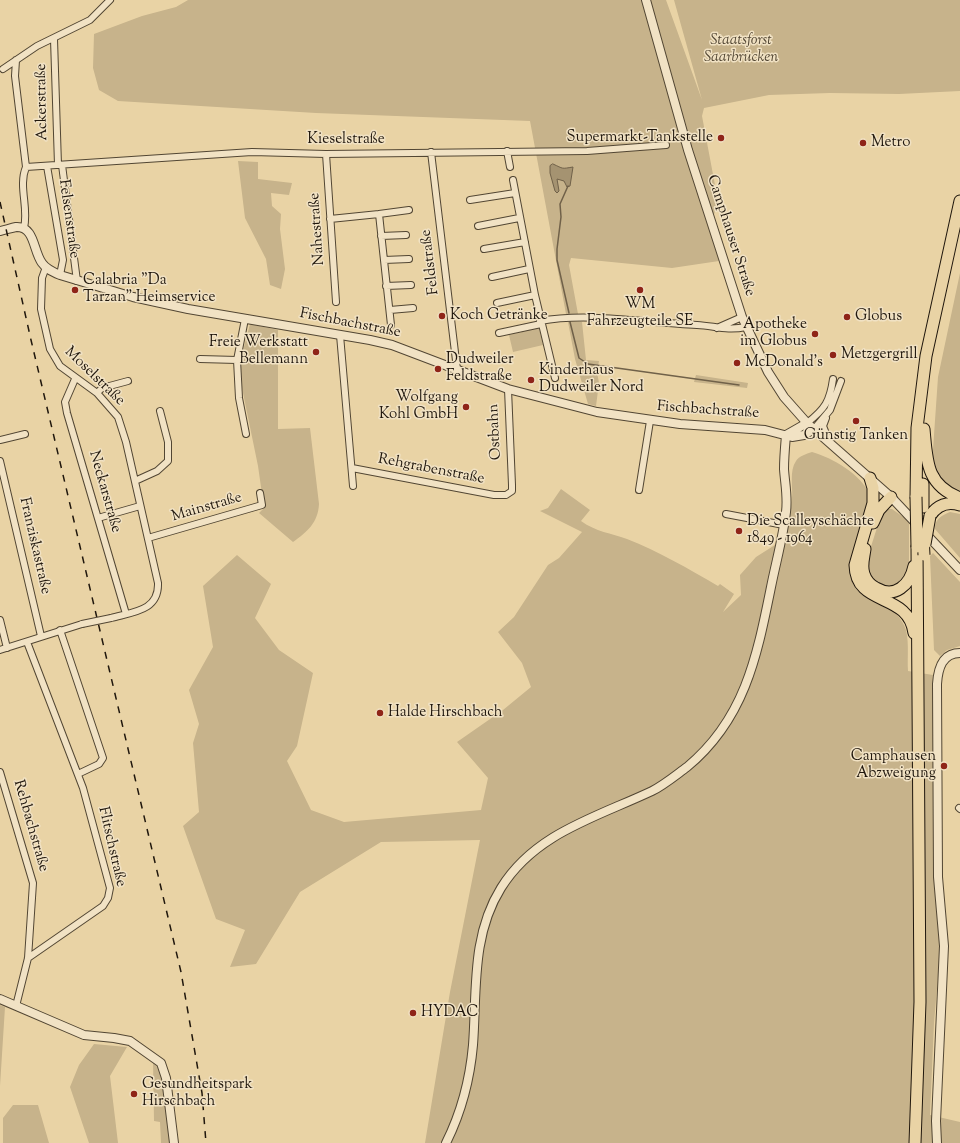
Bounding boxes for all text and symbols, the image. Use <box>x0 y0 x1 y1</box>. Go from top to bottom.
park label: Staatsforst Saarbrücken <box>704 32 778 67</box>
street label: Ackerstraße <box>33 63 53 141</box>
place label: Supermarkt-Tankstelle <box>567 129 713 147</box>
street label: Kieselstraße <box>307 131 385 149</box>
marker: Supermarkt-Tankstelle <box>716 133 726 143</box>
place label: Metro <box>871 134 910 152</box>
marker: Metro <box>858 138 868 148</box>
street label: Camphauser Straße <box>702 173 758 299</box>
street label: Felsenstraße <box>54 178 82 260</box>
street label: Nahestraße <box>306 192 330 266</box>
street label: Feldstraße <box>418 228 444 296</box>
place label: Calabria "Da Tarzan" Heimservice <box>83 272 215 307</box>
marker: Calabria "Da Tarzan" Heimservice <box>70 285 80 295</box>
marker: WM Fahrzeugteile SE <box>635 285 645 295</box>
place label: WM Fahrzeugteile SE <box>587 296 693 331</box>
street label: Fischbachstraße <box>298 305 402 343</box>
place label: Koch Getränke <box>450 307 548 325</box>
place label: Globus <box>855 308 902 326</box>
marker: Koch Getränke <box>437 311 447 321</box>
marker: Globus <box>842 312 852 322</box>
place label: Apotheke im Globus <box>740 316 807 351</box>
marker: Apotheke im Globus <box>810 329 820 339</box>
place label: Freie Werkstatt Bellemann <box>209 334 308 369</box>
street label: Moselstraße <box>60 344 128 410</box>
place label: Metzgergrill <box>841 346 918 364</box>
marker: Freie Werkstatt Bellemann <box>311 347 321 357</box>
marker: Metzgergrill <box>828 350 838 360</box>
place label: Dudweiler Feldstraße <box>446 351 514 386</box>
place label: McDonald's <box>745 354 823 372</box>
marker: McDonald's <box>732 358 742 368</box>
place label: Kinderhaus Dudweiler Nord <box>539 362 644 397</box>
marker: Dudweiler Feldstraße <box>433 364 443 374</box>
marker: Kinderhaus Dudweiler Nord <box>526 375 536 385</box>
place label: Wolfgang Kohl GmbH <box>379 389 458 424</box>
street label: Fischbachstraße <box>656 398 760 424</box>
marker: Wolfgang Kohl GmbH <box>461 402 471 412</box>
street label: Ostbahn <box>486 403 506 461</box>
marker: Günstig Tanken <box>851 416 861 426</box>
place label: Günstig Tanken <box>804 427 908 445</box>
street label: Neckarstraße <box>84 449 124 535</box>
street label: Rehgrabenstraße <box>376 451 486 489</box>
street label: Mainstraße <box>170 489 244 527</box>
street label: Franziskastraße <box>14 496 54 596</box>
place label: Die Scalleyschächte 1849 - 1964 <box>747 513 874 548</box>
marker: Die Scalleyschächte 1849 - 1964 <box>734 526 744 536</box>
place label: Halde Hirschbach <box>388 704 503 722</box>
marker: Halde Hirschbach <box>375 708 385 718</box>
place label: Camphausen Abzweigung <box>851 748 936 783</box>
marker: Camphausen Abzweigung <box>939 761 949 771</box>
street label: Rehbachstraße <box>8 778 52 874</box>
street label: Flitschstraße <box>93 805 129 889</box>
place label: HYDAC <box>421 1004 478 1022</box>
marker: HYDAC <box>408 1008 418 1018</box>
place label: Gesundheitspark Hirschbach <box>142 1076 253 1111</box>
marker: Gesundheitspark Hirschbach <box>129 1089 139 1099</box>

